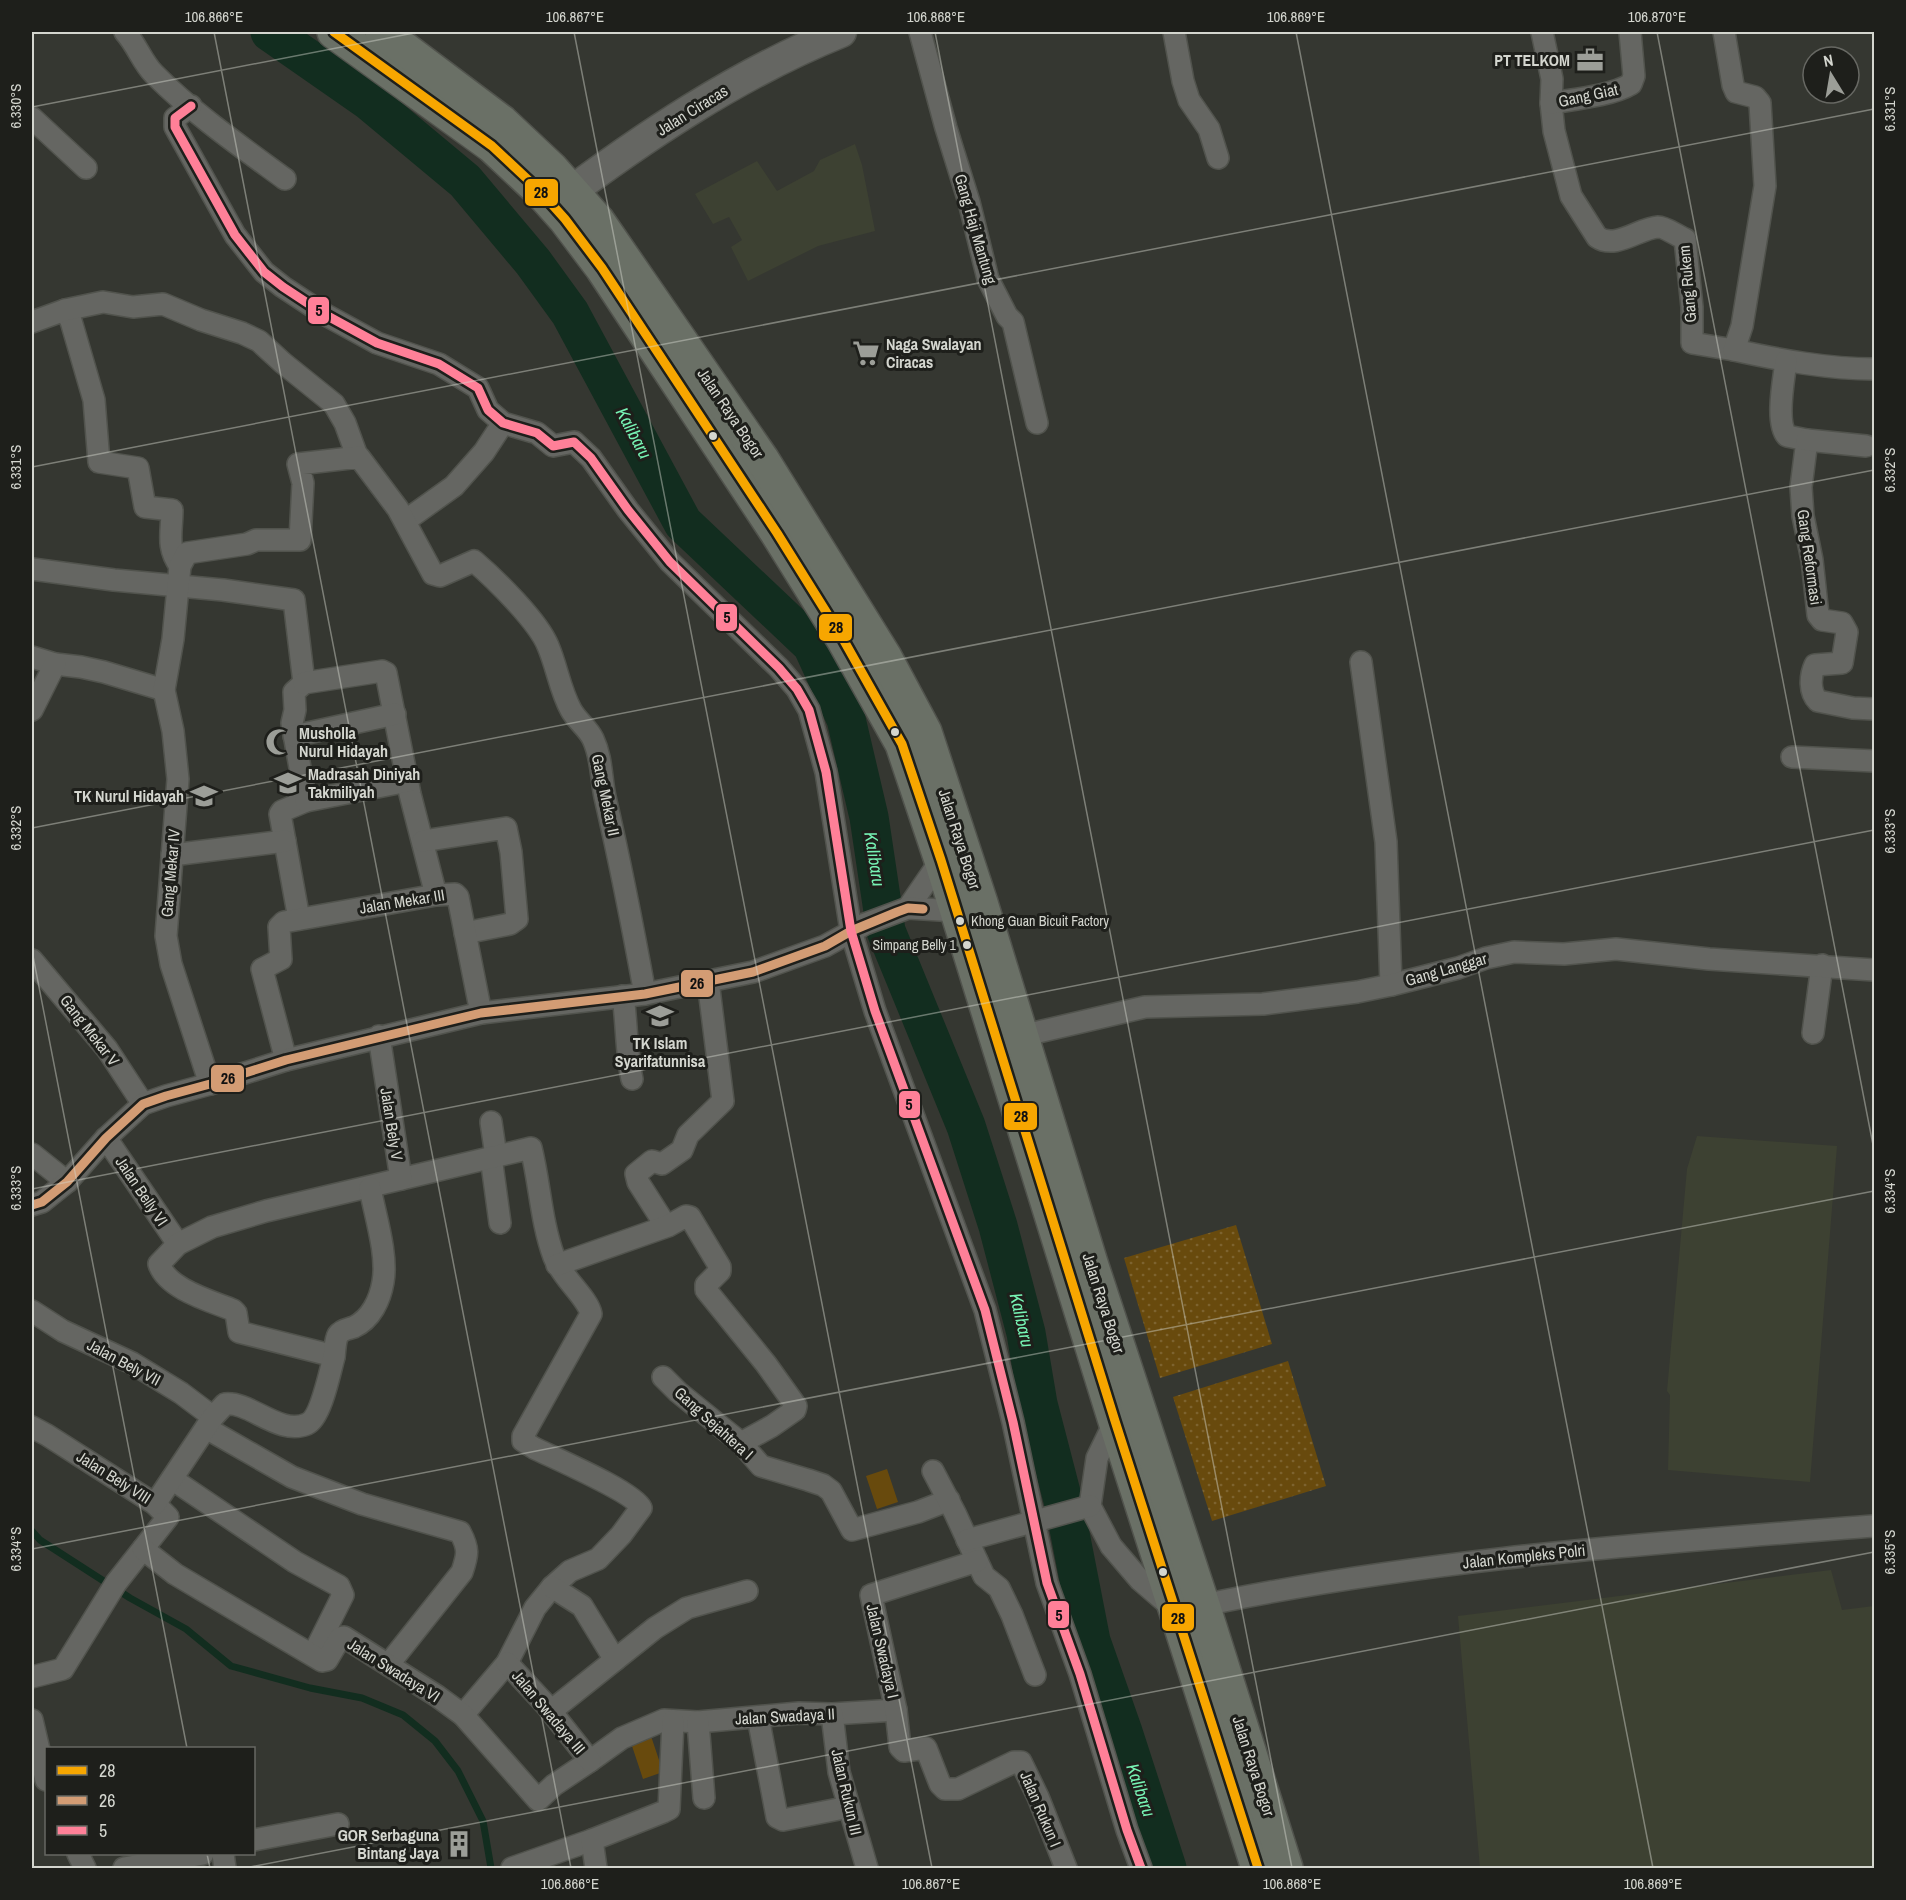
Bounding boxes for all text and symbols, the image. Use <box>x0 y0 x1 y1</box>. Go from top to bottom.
text: 106.866°E <box>185 6 243 27</box>
text: 106.867°E <box>546 6 604 27</box>
text: 106.868°E <box>907 6 965 27</box>
text: 106.869°E <box>1267 6 1325 27</box>
text: 106.870°E <box>1628 6 1686 27</box>
office icon: PT TELKOM <box>1575 45 1605 75</box>
north arrow <box>1801 45 1861 105</box>
place label: PT TELKOM <box>1494 49 1570 71</box>
text: N <box>1821 49 1835 72</box>
street label: Gang Giat <box>1556 78 1620 112</box>
street label: Jalan Ciracas <box>652 79 732 141</box>
text: 6.330°S <box>5 84 26 129</box>
text: 6.331°S <box>1879 87 1900 132</box>
street label: Gang Haji Mantung <box>950 171 1002 287</box>
line badge: 28 <box>524 178 559 207</box>
text: 28 <box>534 181 548 203</box>
street label: Gang Rukem <box>1673 245 1701 323</box>
line badge: 5 <box>307 296 330 325</box>
text: 5 <box>315 299 323 321</box>
place label: Naga Swalayan Ciracas <box>886 333 982 373</box>
supermarket icon: Naga Swalayan Ciracas <box>851 338 881 368</box>
street label: Jalan Raya Bogor <box>693 364 770 463</box>
water label: Kalibaru <box>610 403 658 463</box>
unlabelled marker <box>707 430 719 442</box>
text: 6.331°S <box>5 445 26 490</box>
text: 6.332°S <box>1879 448 1900 493</box>
street label: Gang Reformasi <box>1792 508 1828 606</box>
line badge: 5 <box>715 603 738 632</box>
text: 5 <box>723 606 731 628</box>
line badge: 28 <box>818 613 853 642</box>
text: 28 <box>829 616 843 638</box>
place label: Musholla Nurul Hidayah <box>299 722 388 762</box>
unlabelled marker <box>889 726 901 738</box>
mosque icon: Musholla Nurul Hidayah <box>264 727 294 757</box>
street label: Gang Mekar II <box>587 752 625 838</box>
place label: Madrasah Diniyah Takmiliyah <box>308 763 420 803</box>
school or university icon: Madrasah Diniyah Takmiliyah <box>273 768 303 798</box>
school or university icon: TK Nurul Hidayah <box>189 781 219 811</box>
place label: TK Nurul Hidayah <box>74 785 184 807</box>
street label: Jalan Raya Bogor <box>933 786 987 893</box>
text: 6.332°S <box>5 806 26 851</box>
text: 6.333°S <box>1879 809 1900 854</box>
street label: Gang Mekar IV <box>155 828 185 918</box>
water label: Kalibaru <box>858 830 892 888</box>
street label: Jalan Mekar III <box>358 883 446 919</box>
place label: Khong Guan Bicuit Factory <box>971 912 1109 930</box>
marker: Khong Guan Bicuit Factory <box>954 915 966 927</box>
place label: Simpang Belly 1 <box>872 936 957 954</box>
marker: Simpang Belly 1 <box>961 939 973 951</box>
street label: Gang Langgar <box>1403 947 1490 991</box>
line badge: 26 <box>680 969 714 998</box>
text: 26 <box>690 972 704 994</box>
street label: Gang Mekar V <box>55 990 125 1070</box>
school or university icon: TK Islam Syarifatunnisa <box>645 1001 675 1031</box>
place label: TK Islam Syarifatunnisa <box>615 1032 706 1072</box>
line badge: 26 <box>210 1064 245 1093</box>
text: 26 <box>221 1067 235 1089</box>
street label: Jalan Bely V <box>375 1086 409 1162</box>
line badge: 5 <box>898 1090 921 1119</box>
text: 5 <box>905 1093 913 1115</box>
line badge: 28 <box>1003 1102 1038 1131</box>
text: 28 <box>1014 1105 1028 1127</box>
street label: Jalan Belly VI <box>111 1152 173 1230</box>
text: 6.333°S <box>5 1166 26 1211</box>
text: 6.334°S <box>1879 1169 1900 1214</box>
street label: Jalan Raya Bogor <box>1077 1250 1131 1357</box>
water label: Kalibaru <box>1004 1290 1040 1350</box>
street label: Jalan Bely VII <box>83 1333 165 1391</box>
street label: Gang Sejahtera I <box>670 1382 758 1464</box>
street label: Jalan Bely VIII <box>73 1445 155 1509</box>
text: 6.334°S <box>5 1527 26 1572</box>
text: 6.335°S <box>1879 1530 1900 1575</box>
street label: Jalan Kompleks Polri <box>1462 1539 1586 1573</box>
unlabelled marker <box>1157 1566 1169 1578</box>
line badge: 5 <box>1047 1600 1070 1629</box>
street label: Jalan Swadaya I <box>861 1602 905 1700</box>
line badge: 28 <box>1161 1603 1195 1632</box>
text: 5 <box>1055 1604 1063 1626</box>
text: 28 <box>1171 1607 1185 1629</box>
street label: Jalan Swadaya VI <box>344 1633 444 1707</box>
street label: Jalan Swadaya III <box>507 1665 591 1759</box>
street label: Jalan Swadaya II <box>735 1702 835 1730</box>
street label: Jalan Raya Bogor <box>1227 1713 1281 1820</box>
legend <box>45 1747 255 1855</box>
street label: Jalan Rukun III <box>826 1747 868 1837</box>
text: 28 <box>99 1758 115 1783</box>
water label: Kalibaru <box>1120 1760 1162 1820</box>
street label: Jalan Rukun I <box>1015 1768 1067 1850</box>
text: 26 <box>99 1788 115 1813</box>
text: 5 <box>99 1818 107 1843</box>
place label: GOR Serbaguna Bintang Jaya <box>338 1824 440 1864</box>
building icon: GOR Serbaguna Bintang Jaya <box>444 1829 474 1859</box>
text: 106.866°E <box>541 1873 599 1894</box>
text: 106.867°E <box>902 1873 960 1894</box>
text: 106.868°E <box>1263 1873 1321 1894</box>
text: 106.869°E <box>1624 1873 1682 1894</box>

